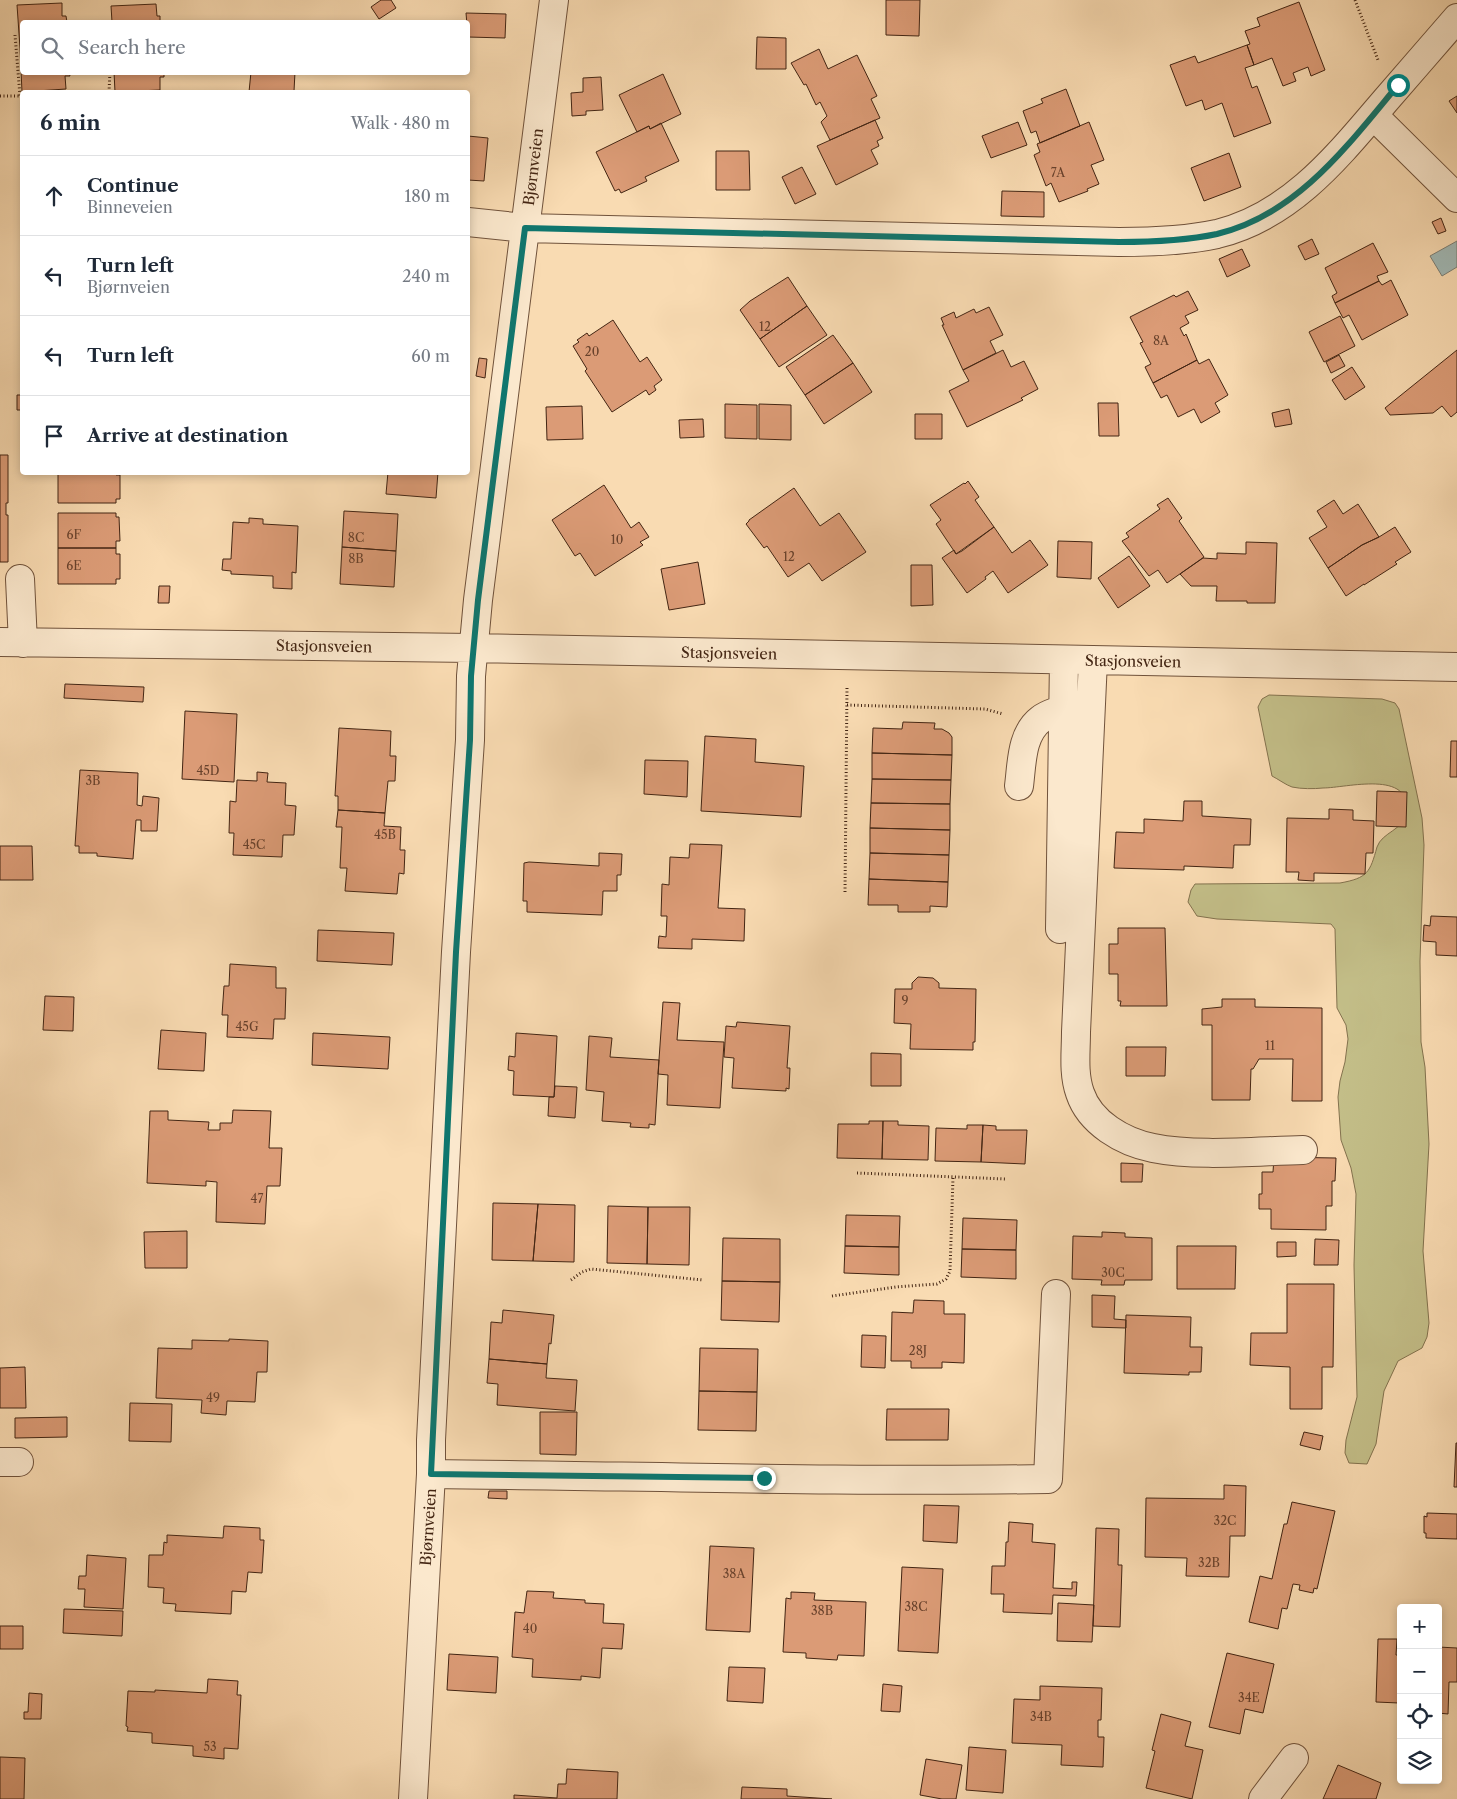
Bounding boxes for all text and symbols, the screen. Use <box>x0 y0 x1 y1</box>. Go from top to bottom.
search box <box>20 20 470 75</box>
icon: search <box>38 34 66 62</box>
text: Search here <box>78 36 186 59</box>
route start <box>1387 74 1410 97</box>
text: 6 min <box>40 110 101 135</box>
text: Walk · 480 m <box>351 113 450 133</box>
street label: Bjørnveien <box>519 127 547 207</box>
house number: 7A <box>1051 165 1066 180</box>
text: Continue <box>87 174 179 197</box>
icon: ahead <box>40 182 68 210</box>
text: 180 m <box>404 186 450 206</box>
text: Binneveien <box>87 197 173 217</box>
text: Turn left <box>87 254 174 277</box>
icon: left <box>40 262 68 290</box>
text: 240 m <box>402 266 450 286</box>
text: Bjørnveien <box>87 277 170 297</box>
house number: 12 <box>759 319 771 334</box>
house number: 8A <box>1153 333 1170 348</box>
icon: left <box>40 342 68 370</box>
text: Turn left <box>87 344 174 367</box>
house number: 20 <box>585 344 599 359</box>
text: 60 m <box>411 346 450 366</box>
icon: arrive <box>40 422 68 450</box>
text: Arrive at destination <box>87 424 288 447</box>
house number: 6F <box>67 527 82 542</box>
house number: 8C <box>348 530 364 545</box>
house number: 10 <box>611 532 623 547</box>
house number: 12 <box>783 549 795 564</box>
house number: 8B <box>348 551 364 566</box>
house number: 6E <box>66 558 82 573</box>
street label: Stasjonsveien <box>276 636 373 656</box>
street label: Stasjonsveien <box>681 643 778 663</box>
street label: Stasjonsveien <box>1085 651 1182 671</box>
house number: 45D <box>196 763 220 778</box>
house number: 3B <box>86 773 101 788</box>
house number: 45B <box>374 827 396 842</box>
house number: 45C <box>243 837 265 852</box>
house number: 9 <box>901 993 909 1008</box>
house number: 45G <box>235 1019 259 1034</box>
house number: 11 <box>1265 1038 1275 1053</box>
house number: 47 <box>251 1191 264 1206</box>
house number: 30C <box>1101 1265 1125 1280</box>
house number: 28J <box>909 1343 927 1358</box>
house number: 49 <box>206 1390 220 1405</box>
route end <box>753 1467 776 1490</box>
street label: Bjørnveien <box>416 1487 440 1567</box>
house number: 32C <box>1214 1513 1236 1528</box>
house number: 32B <box>1198 1555 1220 1570</box>
house number: 38A <box>723 1566 746 1581</box>
house number: 38C <box>905 1599 927 1614</box>
house number: 38B <box>811 1603 833 1618</box>
map controls <box>1397 1604 1442 1784</box>
button: + <box>1397 1604 1442 1649</box>
house number: 40 <box>523 1621 537 1636</box>
button: − <box>1397 1649 1442 1694</box>
house number: 34E <box>1238 1690 1260 1705</box>
button: locate <box>1397 1694 1442 1739</box>
house number: 34B <box>1030 1709 1052 1724</box>
house number: 53 <box>203 1739 217 1754</box>
button: layers <box>1397 1739 1442 1784</box>

